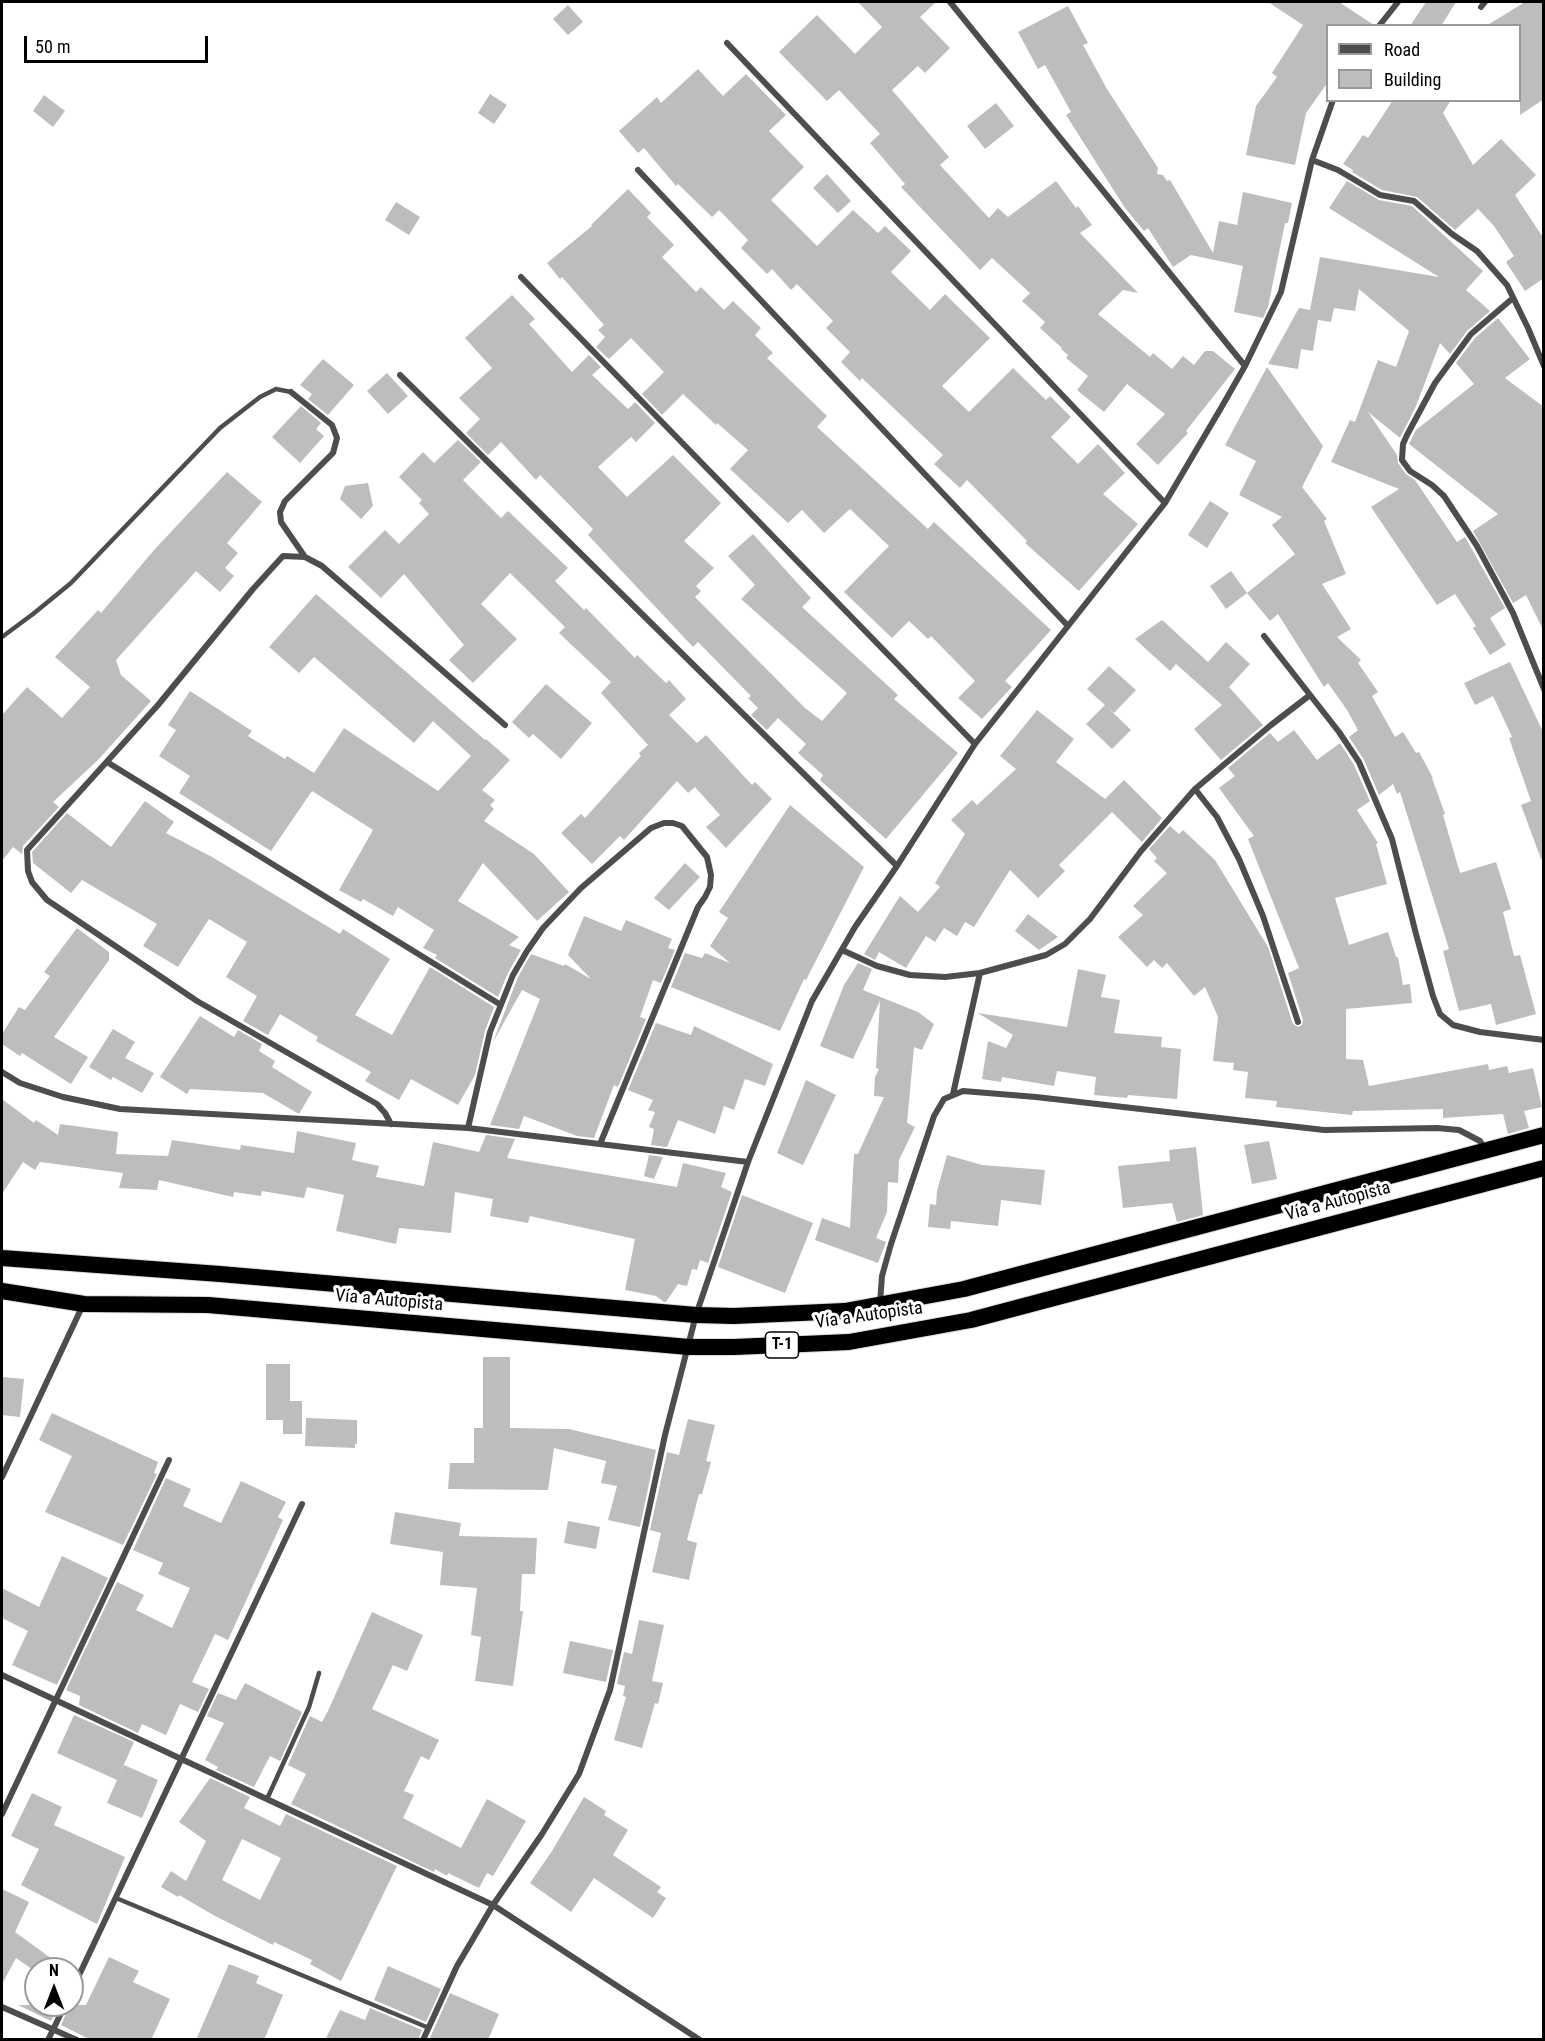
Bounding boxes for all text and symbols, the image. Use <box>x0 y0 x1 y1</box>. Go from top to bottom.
scale bar <box>27 24 212 62</box>
legend <box>1326 24 1521 102</box>
text: 50 m <box>35 36 70 57</box>
text: Road <box>1384 39 1420 60</box>
text: Building <box>1384 69 1441 90</box>
street label: Vía a Autopista <box>1283 1178 1393 1226</box>
street label: Vía a Autopista <box>334 1286 444 1316</box>
street label: Vía a Autopista <box>814 1298 924 1334</box>
road number: T-1 <box>766 1332 798 1358</box>
north arrow <box>24 1957 84 2017</box>
text: N <box>49 1961 59 1980</box>

